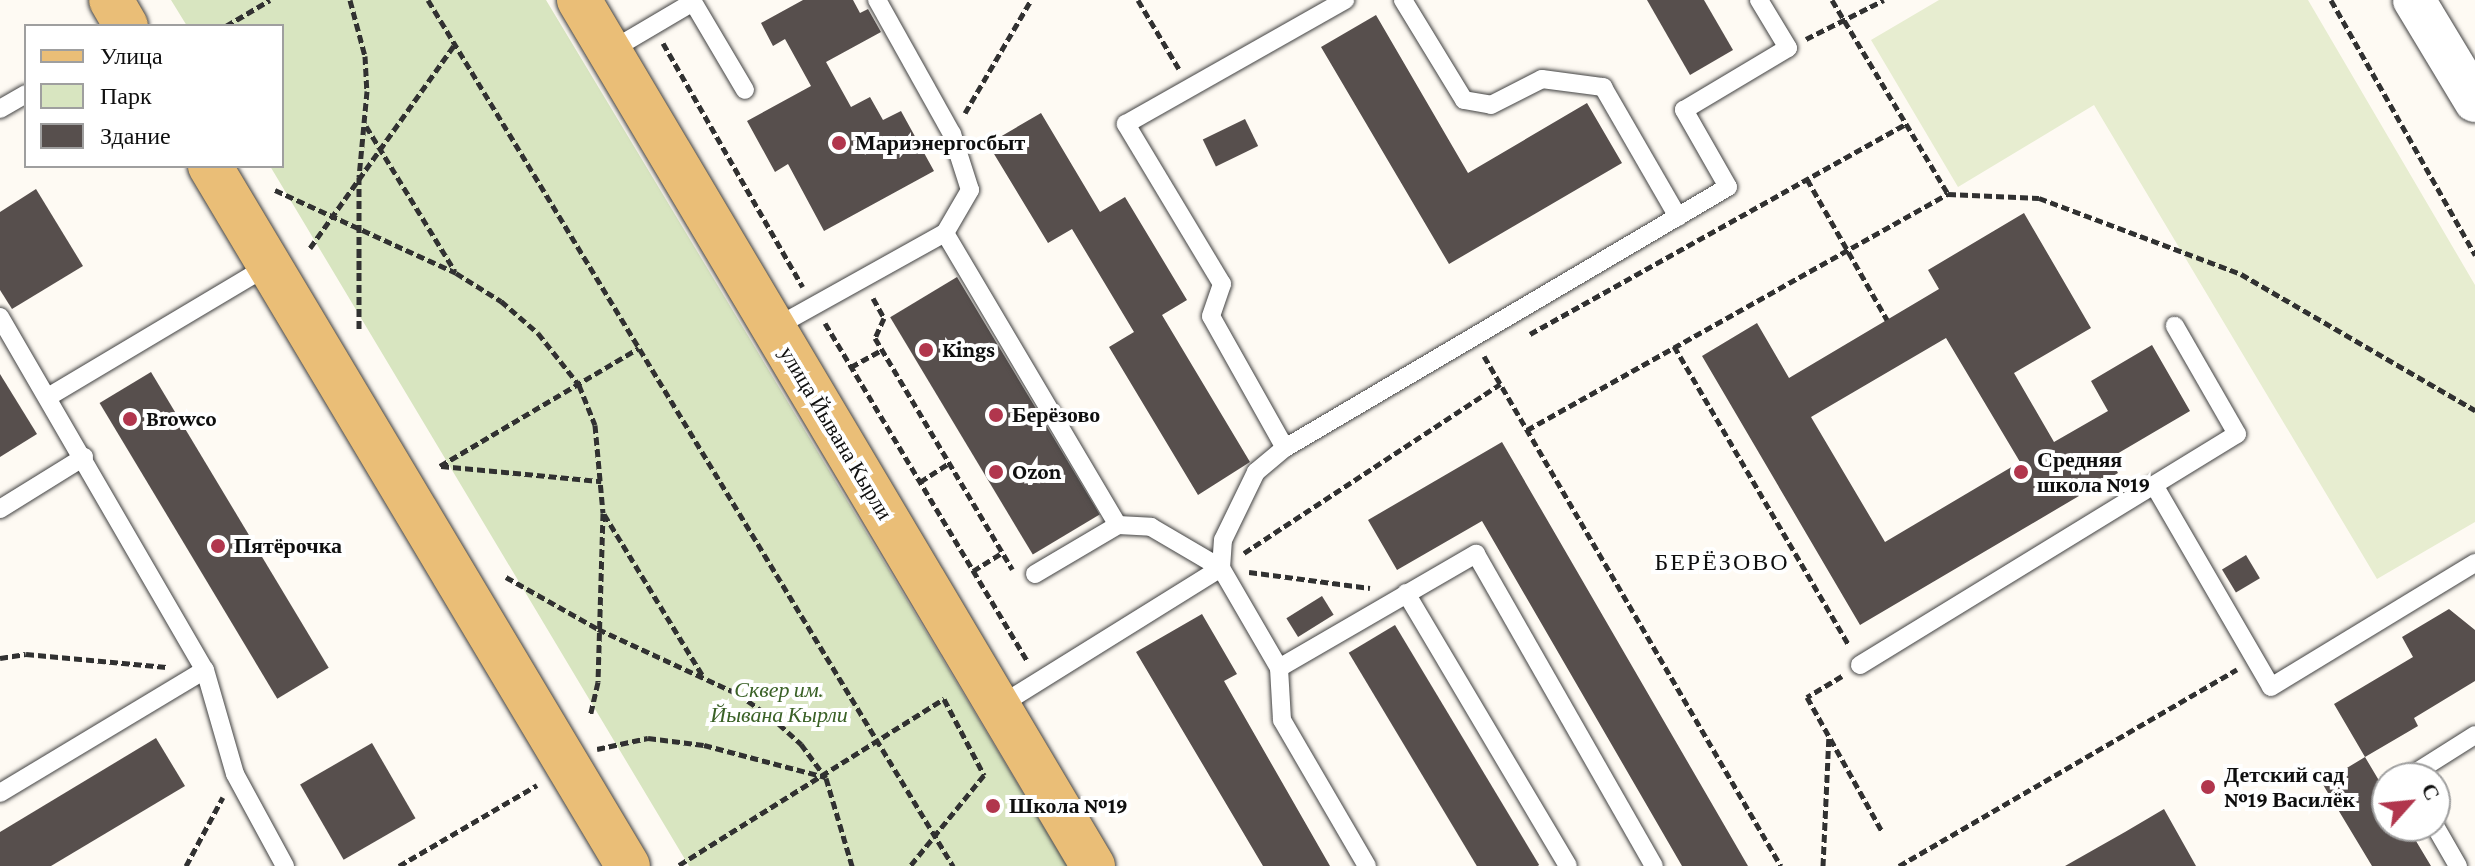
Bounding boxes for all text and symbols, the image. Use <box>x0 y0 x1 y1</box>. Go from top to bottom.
legend <box>24 24 284 168</box>
text: Улица <box>100 42 163 69</box>
text: Парк <box>100 82 152 109</box>
text: Здание <box>100 122 171 149</box>
place label: Мариэнергосбыт <box>855 130 1025 156</box>
marker: Мариэнергосбыт <box>830 134 848 152</box>
place label: Kings <box>942 337 995 363</box>
marker: Kings <box>917 341 935 359</box>
street label: улица Йывана Кырли <box>774 342 898 524</box>
place label: Берёзово <box>1012 402 1100 428</box>
place label: Browco <box>146 406 217 432</box>
marker: Берёзово <box>987 406 1005 424</box>
marker: Browco <box>121 410 139 428</box>
place label: Средняя школа №19 <box>2037 446 2150 498</box>
place label: Ozon <box>1012 459 1061 485</box>
marker: Ozon <box>987 463 1005 481</box>
marker: Средняя школа №19 <box>2012 463 2030 481</box>
place label: Пятёрочка <box>234 533 342 559</box>
marker: Пятёрочка <box>209 537 227 555</box>
district label: БЕРЁЗОВО <box>1654 548 1790 576</box>
park label: Сквер им. Йывана Кырли <box>710 676 848 728</box>
place label: Детский сад №19 Василёк <box>2224 761 2355 812</box>
north arrow <box>2371 762 2451 842</box>
marker: Детский сад №19 Василёк <box>2199 778 2217 796</box>
text: С <box>2416 779 2446 805</box>
place label: Школа №19 <box>1009 793 1128 819</box>
marker: Школа №19 <box>984 797 1002 815</box>

